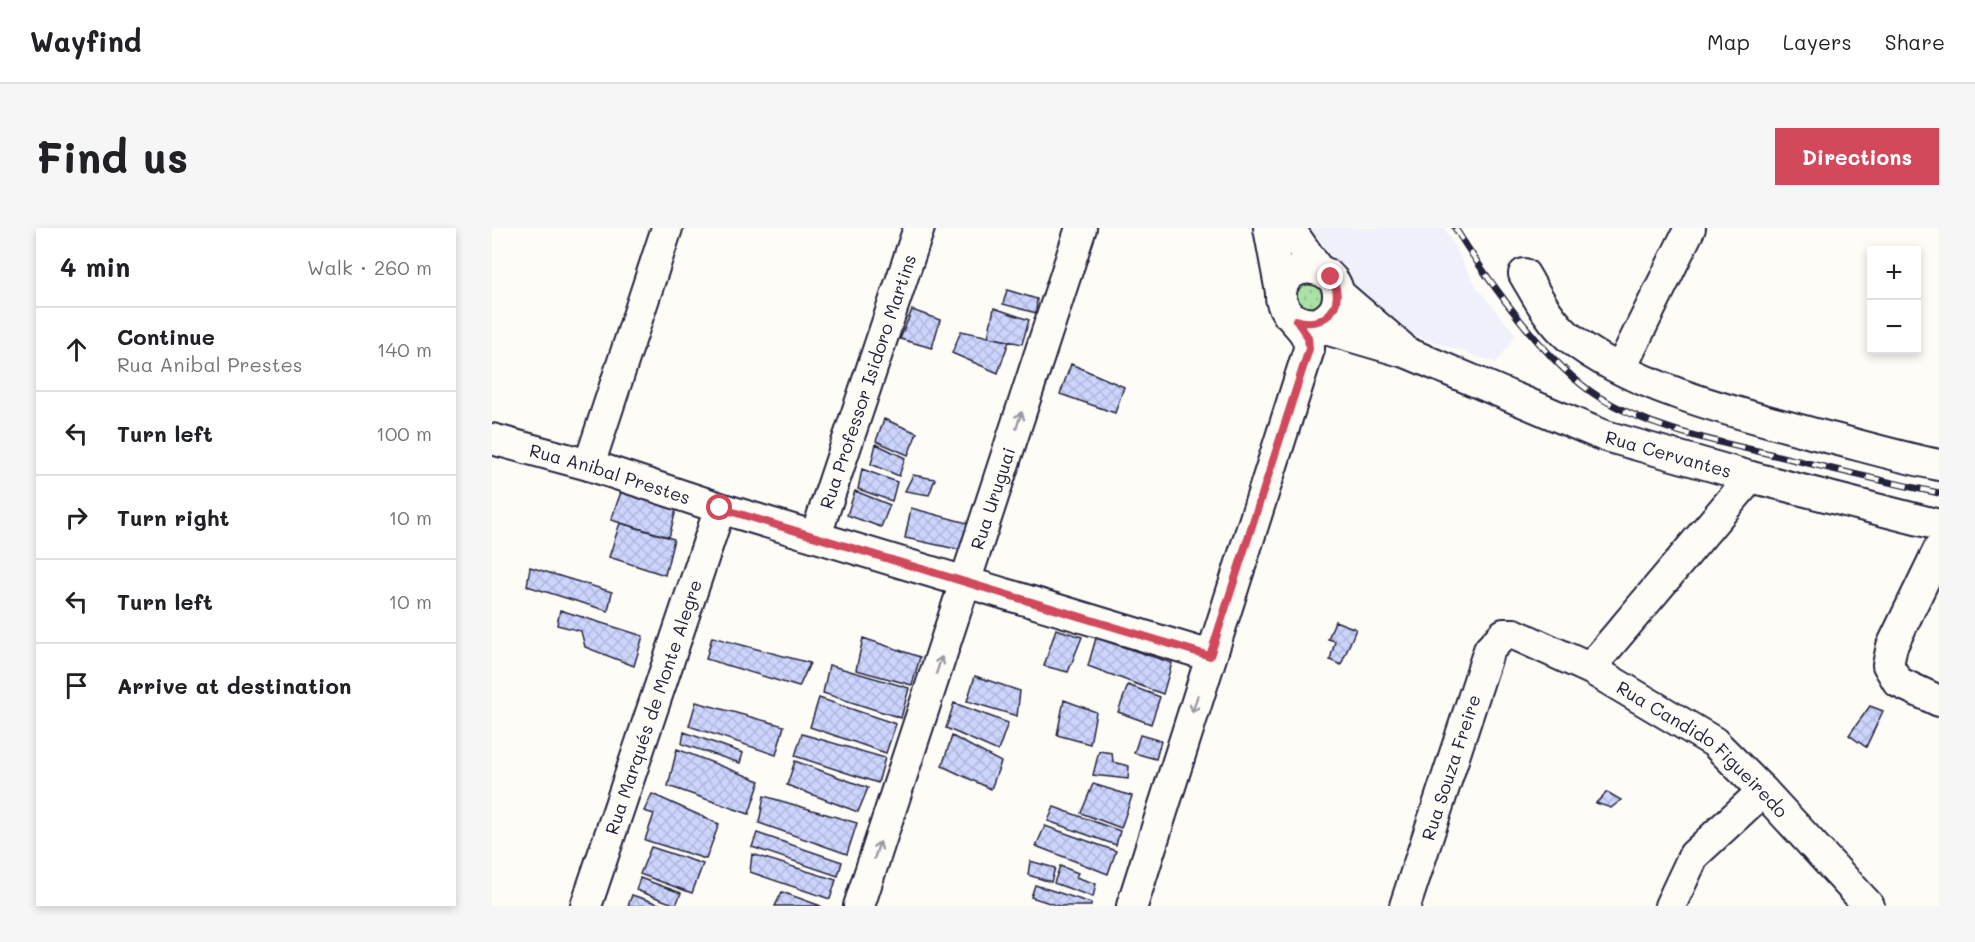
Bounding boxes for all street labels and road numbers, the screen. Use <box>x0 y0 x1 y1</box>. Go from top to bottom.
street label: Rua Professor Isidoro Martins <box>814 251 921 512</box>
street label: Rua Cervantes <box>1603 425 1734 483</box>
street label: Rua Anibal Prestes <box>527 438 694 510</box>
street label: Rua Uruguai <box>965 444 1020 553</box>
street label: Rua Marqués de Monte Alegre <box>599 576 707 838</box>
street label: Rua Candido Figueiredo <box>1612 675 1794 823</box>
street label: Rua Souza Freire <box>1415 691 1486 843</box>

